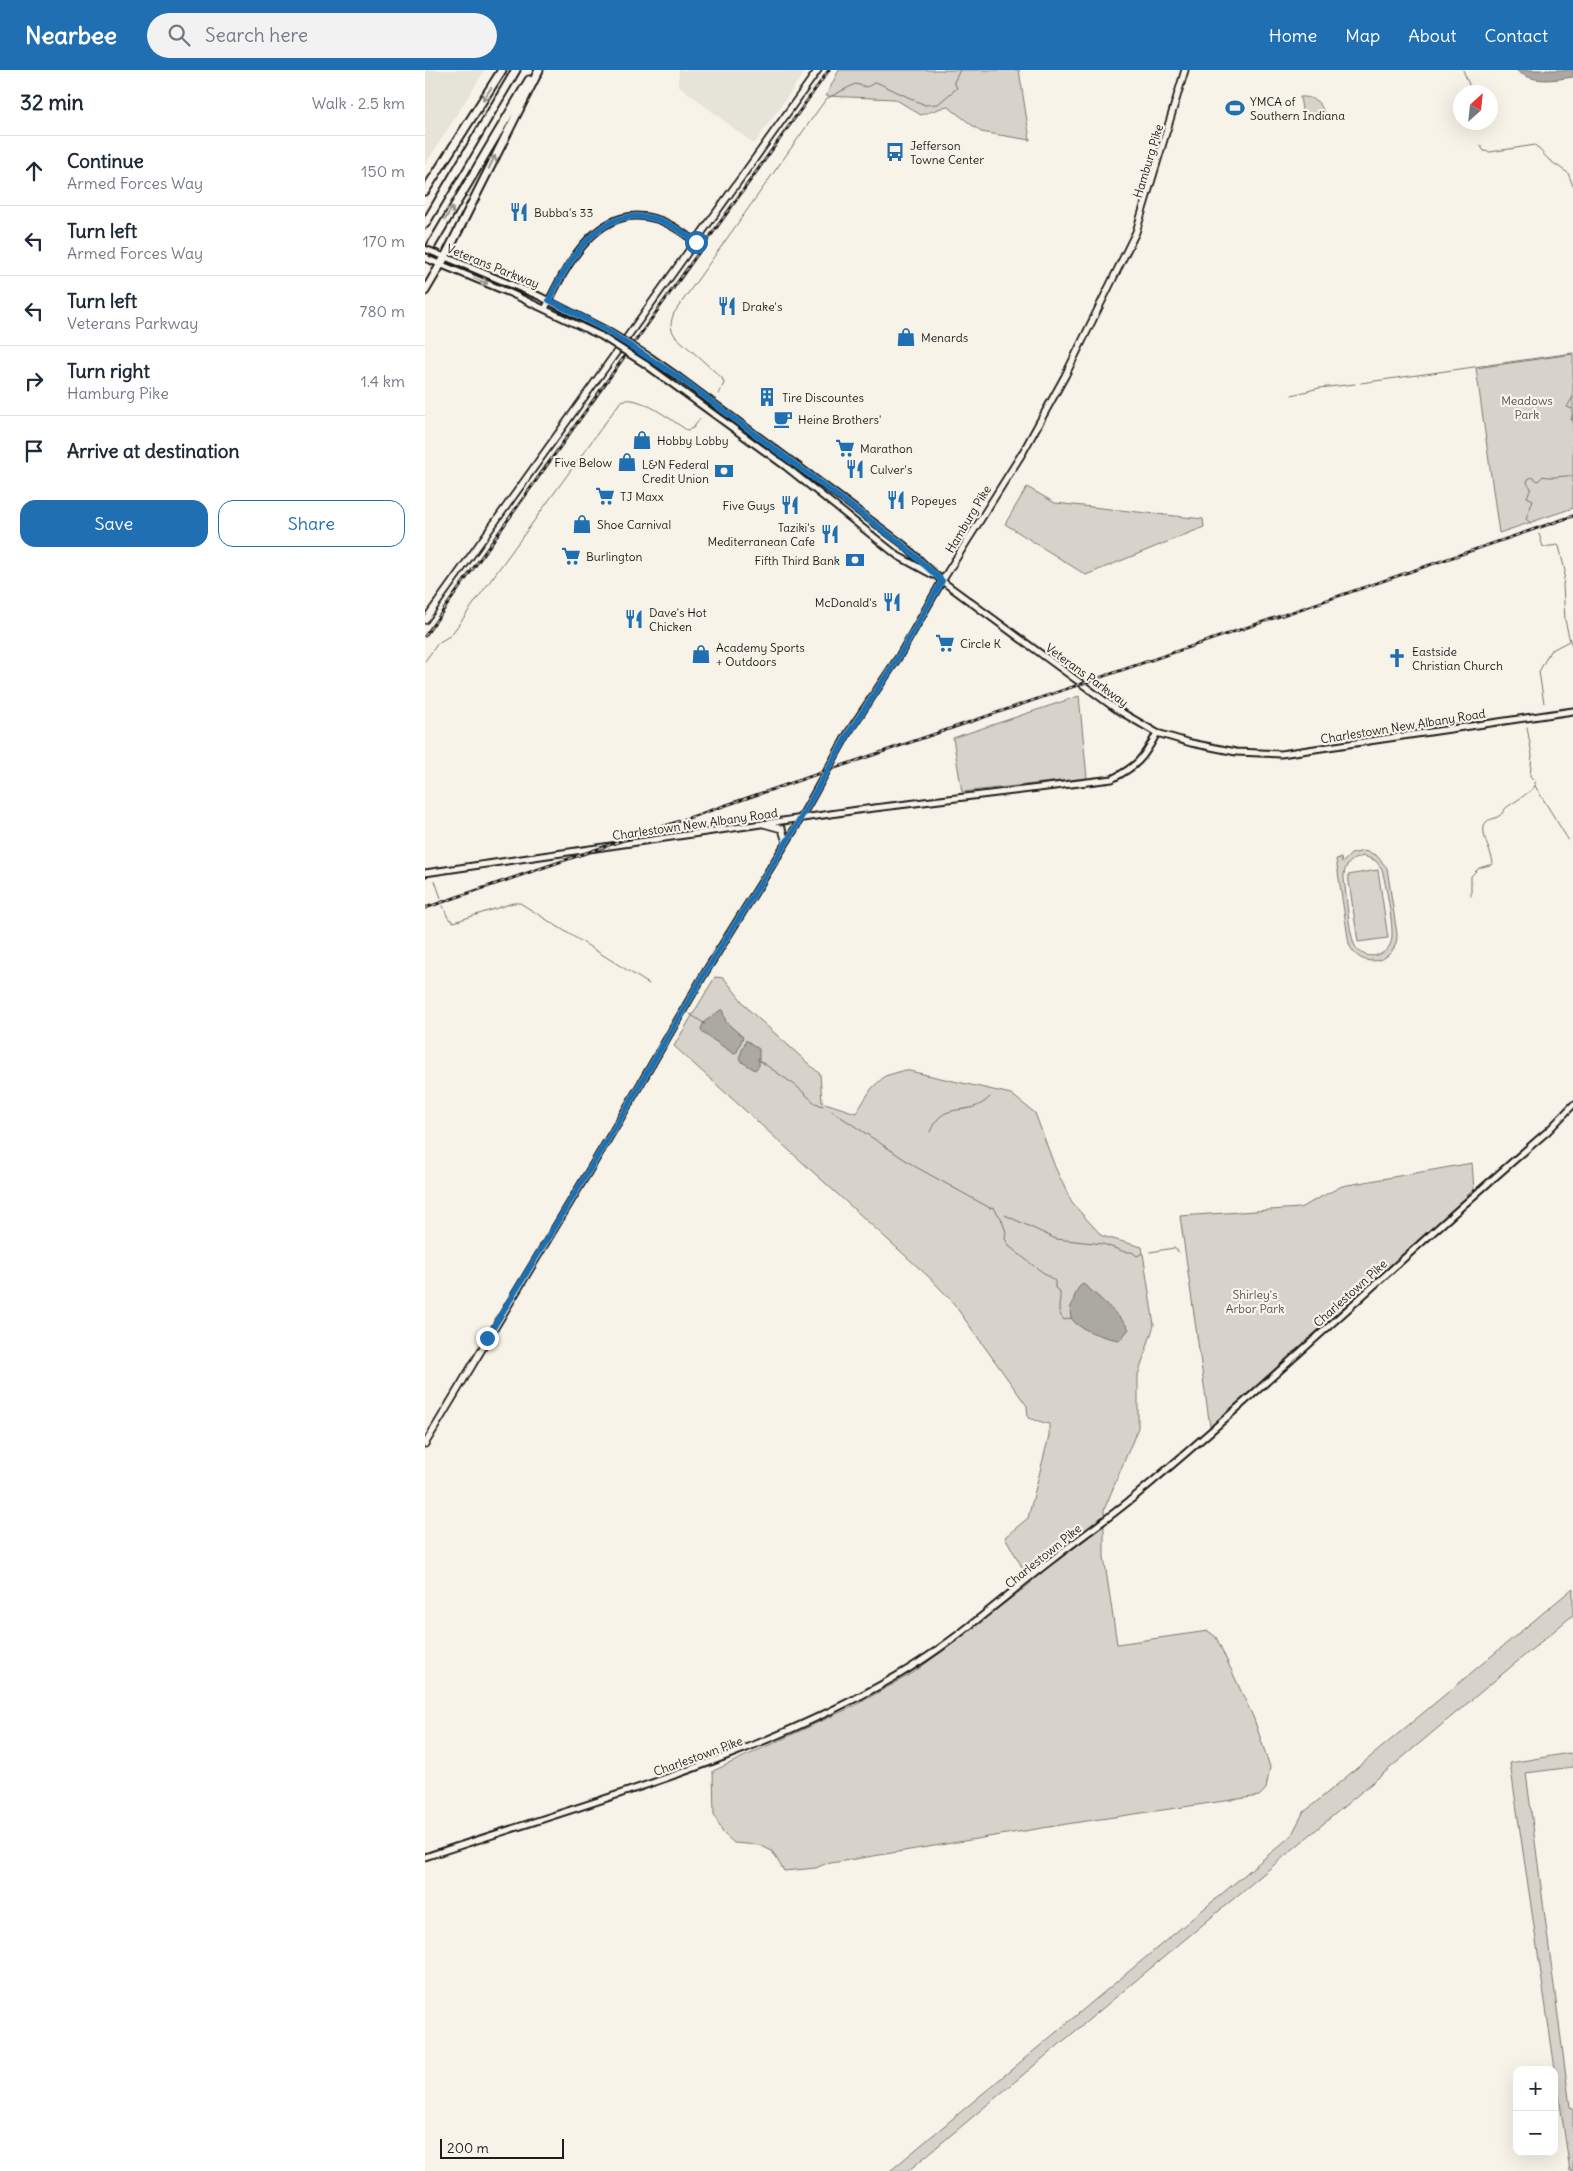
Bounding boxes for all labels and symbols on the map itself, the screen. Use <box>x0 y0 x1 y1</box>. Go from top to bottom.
north arrow <box>1453 85 1498 130</box>
one-way arrow <box>482 86 492 100</box>
place label: YMCA of Southern Indiana <box>1250 94 1345 123</box>
sports icon: YMCA of Southern Indiana <box>1224 97 1246 119</box>
street label: Hamburg Pike <box>1130 122 1166 200</box>
place label: Jefferson Towne Center <box>910 138 984 167</box>
bus stop icon: Jefferson Towne Center <box>884 141 906 163</box>
one-way arrow <box>488 155 497 170</box>
restaurant icon: Bubba's 33 <box>508 201 530 223</box>
place label: Bubba's 33 <box>534 205 593 220</box>
one-way arrow <box>444 207 454 221</box>
route start <box>685 231 708 254</box>
street label: Veterans Parkway <box>444 241 542 291</box>
one-way arrow <box>473 276 488 286</box>
restaurant icon: Drake's <box>716 295 738 317</box>
place label: Drake's <box>742 299 782 314</box>
shop icon: Menards <box>895 326 917 348</box>
place label: Menards <box>921 330 968 345</box>
building icon: Tire Discountes <box>756 386 778 408</box>
place label: Tire Discountes <box>782 390 864 405</box>
park label: Meadows Park <box>1501 393 1553 422</box>
cafe icon: Heine Brothers' <box>772 408 794 430</box>
place label: Heine Brothers' <box>798 412 881 427</box>
shop icon: Hobby Lobby <box>631 429 653 451</box>
place label: Hobby Lobby <box>657 433 728 448</box>
supermarket icon: Marathon <box>834 437 856 459</box>
place label: Marathon <box>860 441 913 456</box>
shop icon: Five Below <box>616 451 638 473</box>
place label: Five Below <box>554 455 613 470</box>
place label: L&N Federal Credit Union <box>642 457 709 486</box>
restaurant icon: Culver's <box>844 458 866 480</box>
bank icon: L&N Federal Credit Union <box>713 460 735 482</box>
place label: Culver's <box>870 462 912 477</box>
street label: Hamburg Pike <box>942 482 994 556</box>
supermarket icon: TJ Maxx <box>594 485 616 507</box>
place label: TJ Maxx <box>620 489 664 504</box>
restaurant icon: Popeyes <box>885 489 907 511</box>
place label: Popeyes <box>911 493 957 508</box>
restaurant icon: Five Guys <box>779 494 801 516</box>
place label: Five Guys <box>722 498 775 513</box>
shop icon: Shoe Carnival <box>571 513 593 535</box>
place label: Shoe Carnival <box>597 517 671 532</box>
place label: Taziki's Mediterranean Cafe <box>707 520 815 549</box>
restaurant icon: Taziki's Mediterranean Cafe <box>819 523 841 545</box>
supermarket icon: Burlington <box>560 545 582 567</box>
place label: Burlington <box>586 549 643 564</box>
bank icon: Fifth Third Bank <box>844 549 866 571</box>
place label: Fifth Third Bank <box>754 553 840 568</box>
restaurant icon: McDonald's <box>881 591 903 613</box>
place label: McDonald's <box>815 595 877 610</box>
place label: Dave's Hot Chicken <box>649 605 707 634</box>
restaurant icon: Dave's Hot Chicken <box>623 608 645 630</box>
supermarket icon: Circle K <box>934 632 956 654</box>
place label: Circle K <box>960 636 1001 651</box>
place label: Academy Sports + Outdoors <box>716 640 805 669</box>
street label: Veterans Parkway <box>1043 640 1131 710</box>
shop icon: Academy Sports + Outdoors <box>690 643 712 665</box>
place label: Eastside Christian Church <box>1412 644 1503 673</box>
church icon: Eastside Christian Church <box>1386 647 1408 669</box>
street label: Charlestown New Albany Road <box>1319 706 1487 746</box>
street label: Charlestown New Albany Road <box>611 805 779 843</box>
street label: Charlestown Pike <box>1310 1256 1390 1330</box>
park label: Shirley's Arbor Park <box>1226 1287 1284 1316</box>
route end <box>476 1327 499 1350</box>
street label: Charlestown Pike <box>1002 1521 1084 1591</box>
street label: Charlestown Pike <box>651 1733 745 1779</box>
scale bar <box>440 2136 564 2159</box>

